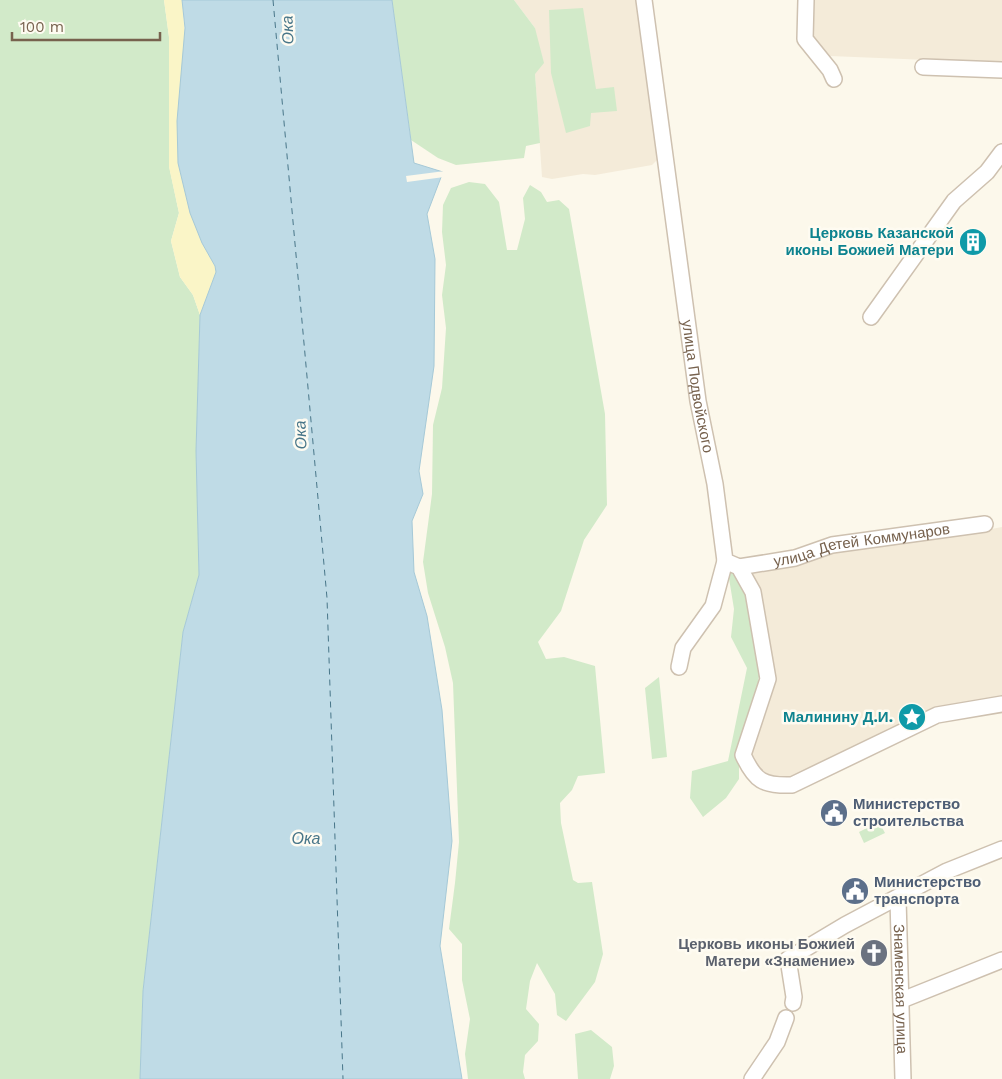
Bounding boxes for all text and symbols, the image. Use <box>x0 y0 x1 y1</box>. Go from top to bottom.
scale bar <box>12 10 160 42</box>
water label: Ока <box>277 15 297 45</box>
text: 100 m <box>20 18 64 36</box>
place label: Церковь Казанской иконы Божией Матери <box>786 224 954 259</box>
building icon: Церковь Казанской иконы Божией Матери <box>958 227 988 257</box>
street label: улица Подвойского <box>678 319 717 454</box>
water label: Ока <box>290 420 310 450</box>
street label: улица Детей Коммунаров <box>772 520 951 570</box>
place icon: Малинину Д.И. <box>897 702 927 732</box>
place label: Малинину Д.И. <box>783 708 893 726</box>
place label: Министерство строительства <box>853 795 964 830</box>
public building icon: Министерство строительства <box>819 798 849 828</box>
water label: Ока <box>292 829 321 848</box>
place label: Министерство транспорта <box>874 873 981 908</box>
public building icon: Министерство транспорта <box>840 876 870 906</box>
street label: Знаменская улица <box>890 924 911 1055</box>
place label: Церковь иконы Божией Матери «Знамение» <box>678 935 855 970</box>
church icon: Церковь иконы Божией Матери «Знамение» <box>859 938 889 968</box>

